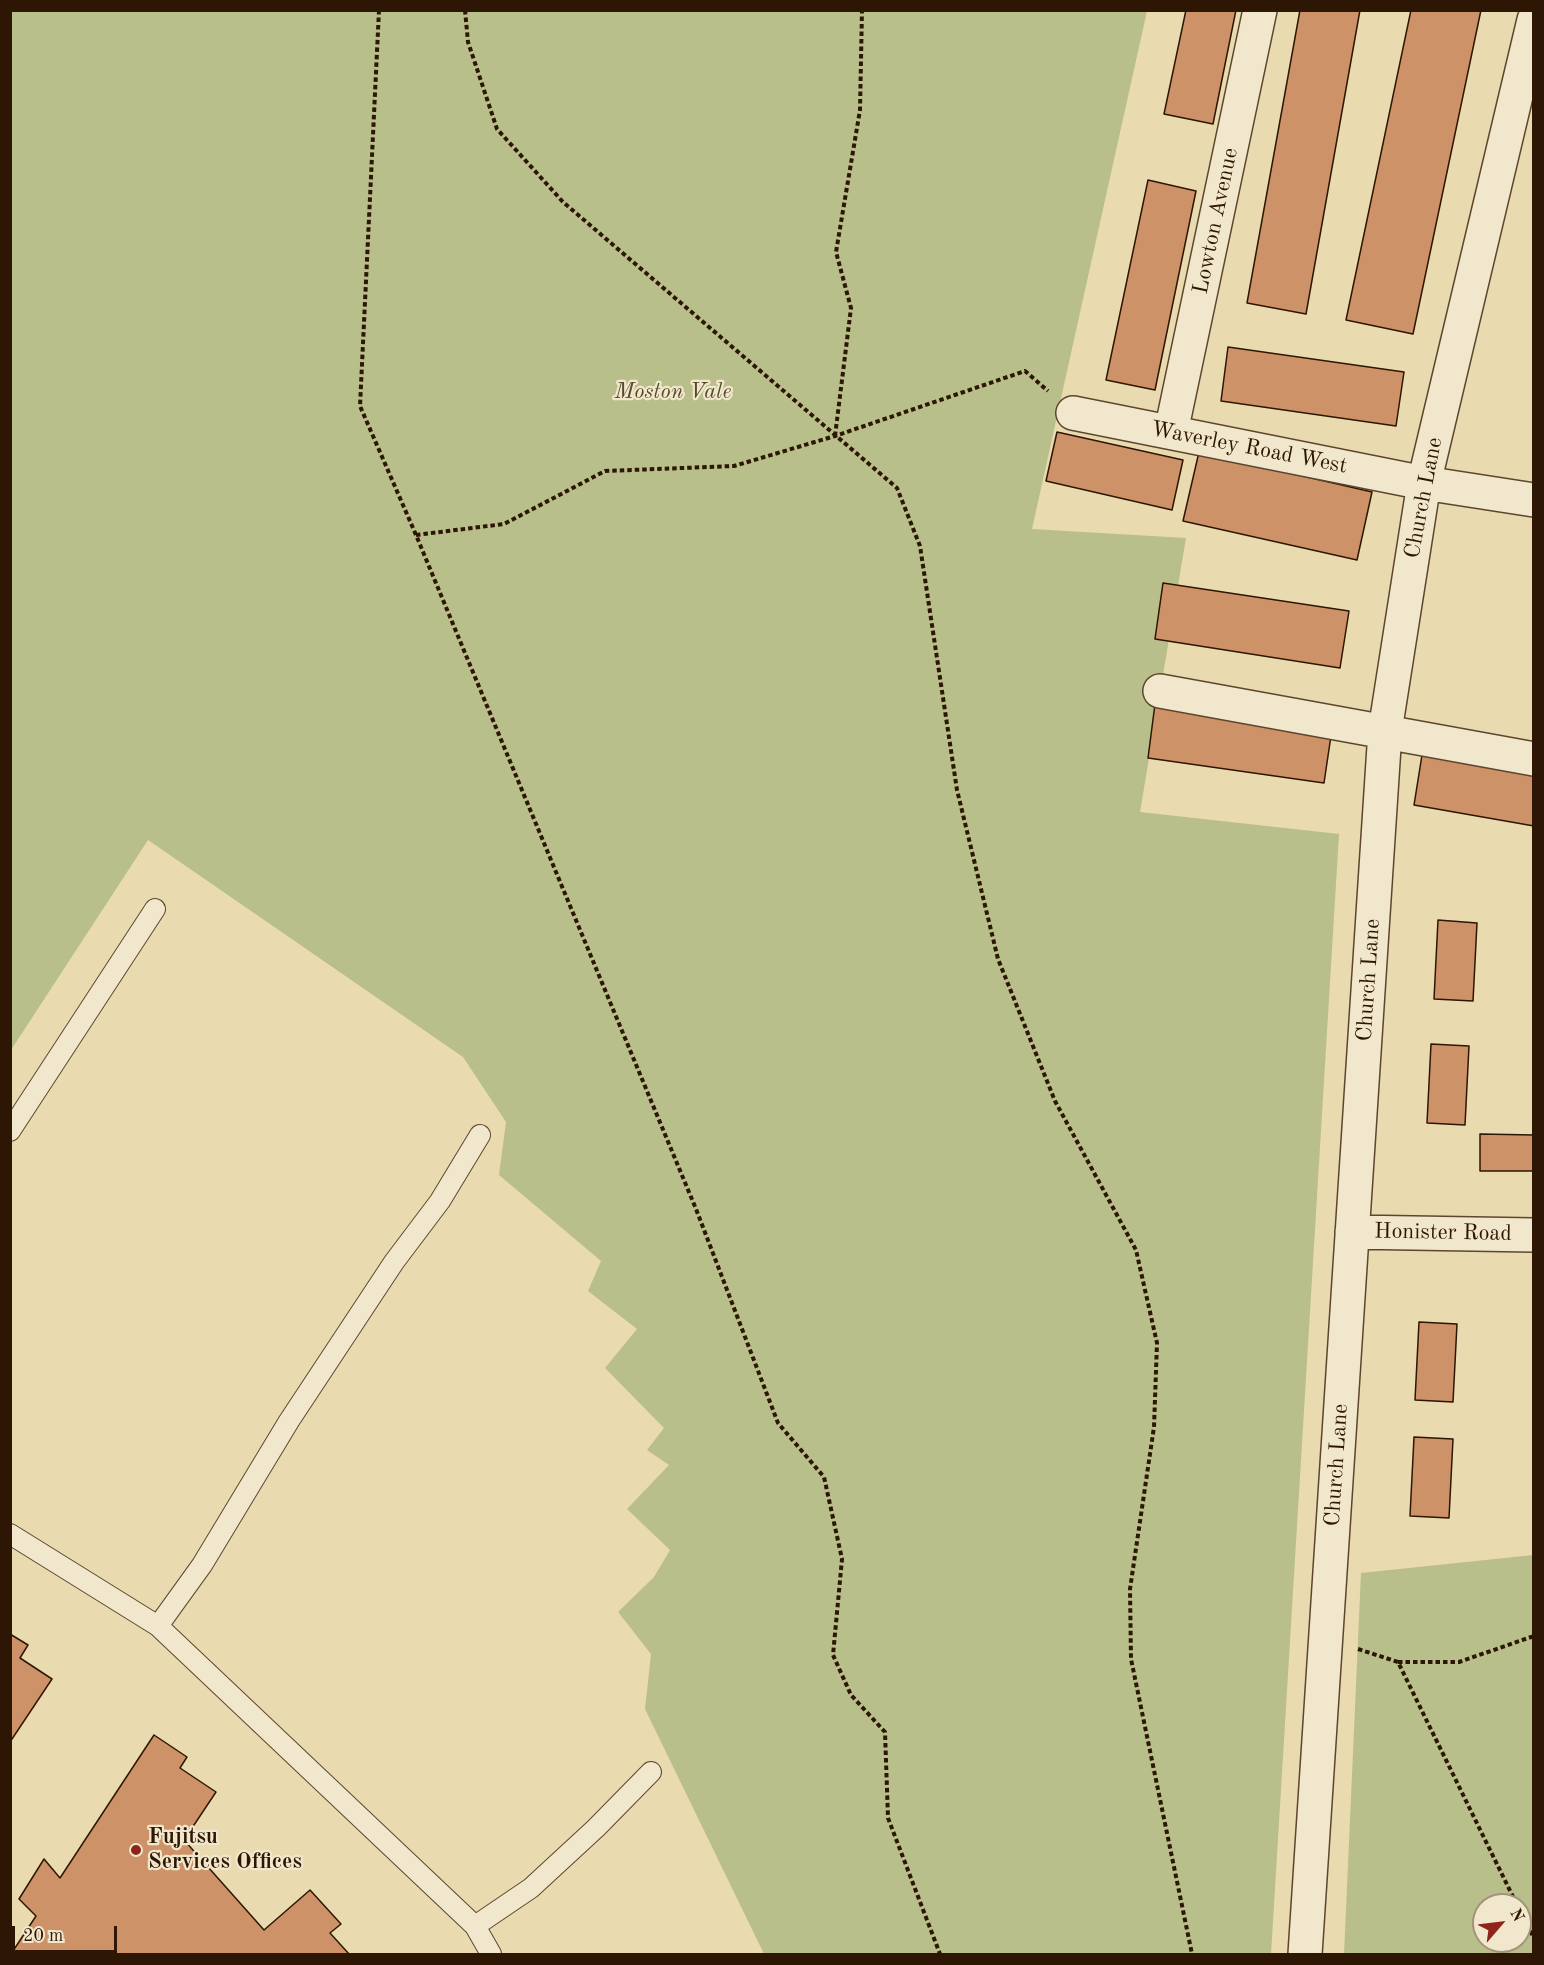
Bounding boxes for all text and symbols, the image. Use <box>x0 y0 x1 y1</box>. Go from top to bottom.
street label: Lowton Avenue <box>1188 145 1244 297</box>
park label: Moston Vale <box>615 379 731 405</box>
street label: Waverley Road West <box>1149 416 1349 480</box>
street label: Church Lane <box>1399 435 1449 561</box>
street label: Church Lane <box>1352 918 1386 1042</box>
street label: Honister Road <box>1374 1219 1512 1247</box>
street label: Church Lane <box>1320 1403 1354 1527</box>
place label: Fujitsu Services Offices <box>148 1824 302 1876</box>
marker: Fujitsu Services Offices <box>129 1843 143 1857</box>
north arrow <box>1472 1893 1532 1953</box>
text: N <box>1506 1906 1526 1925</box>
scale bar <box>15 1914 120 1952</box>
text: 20 m <box>23 1927 63 1945</box>

